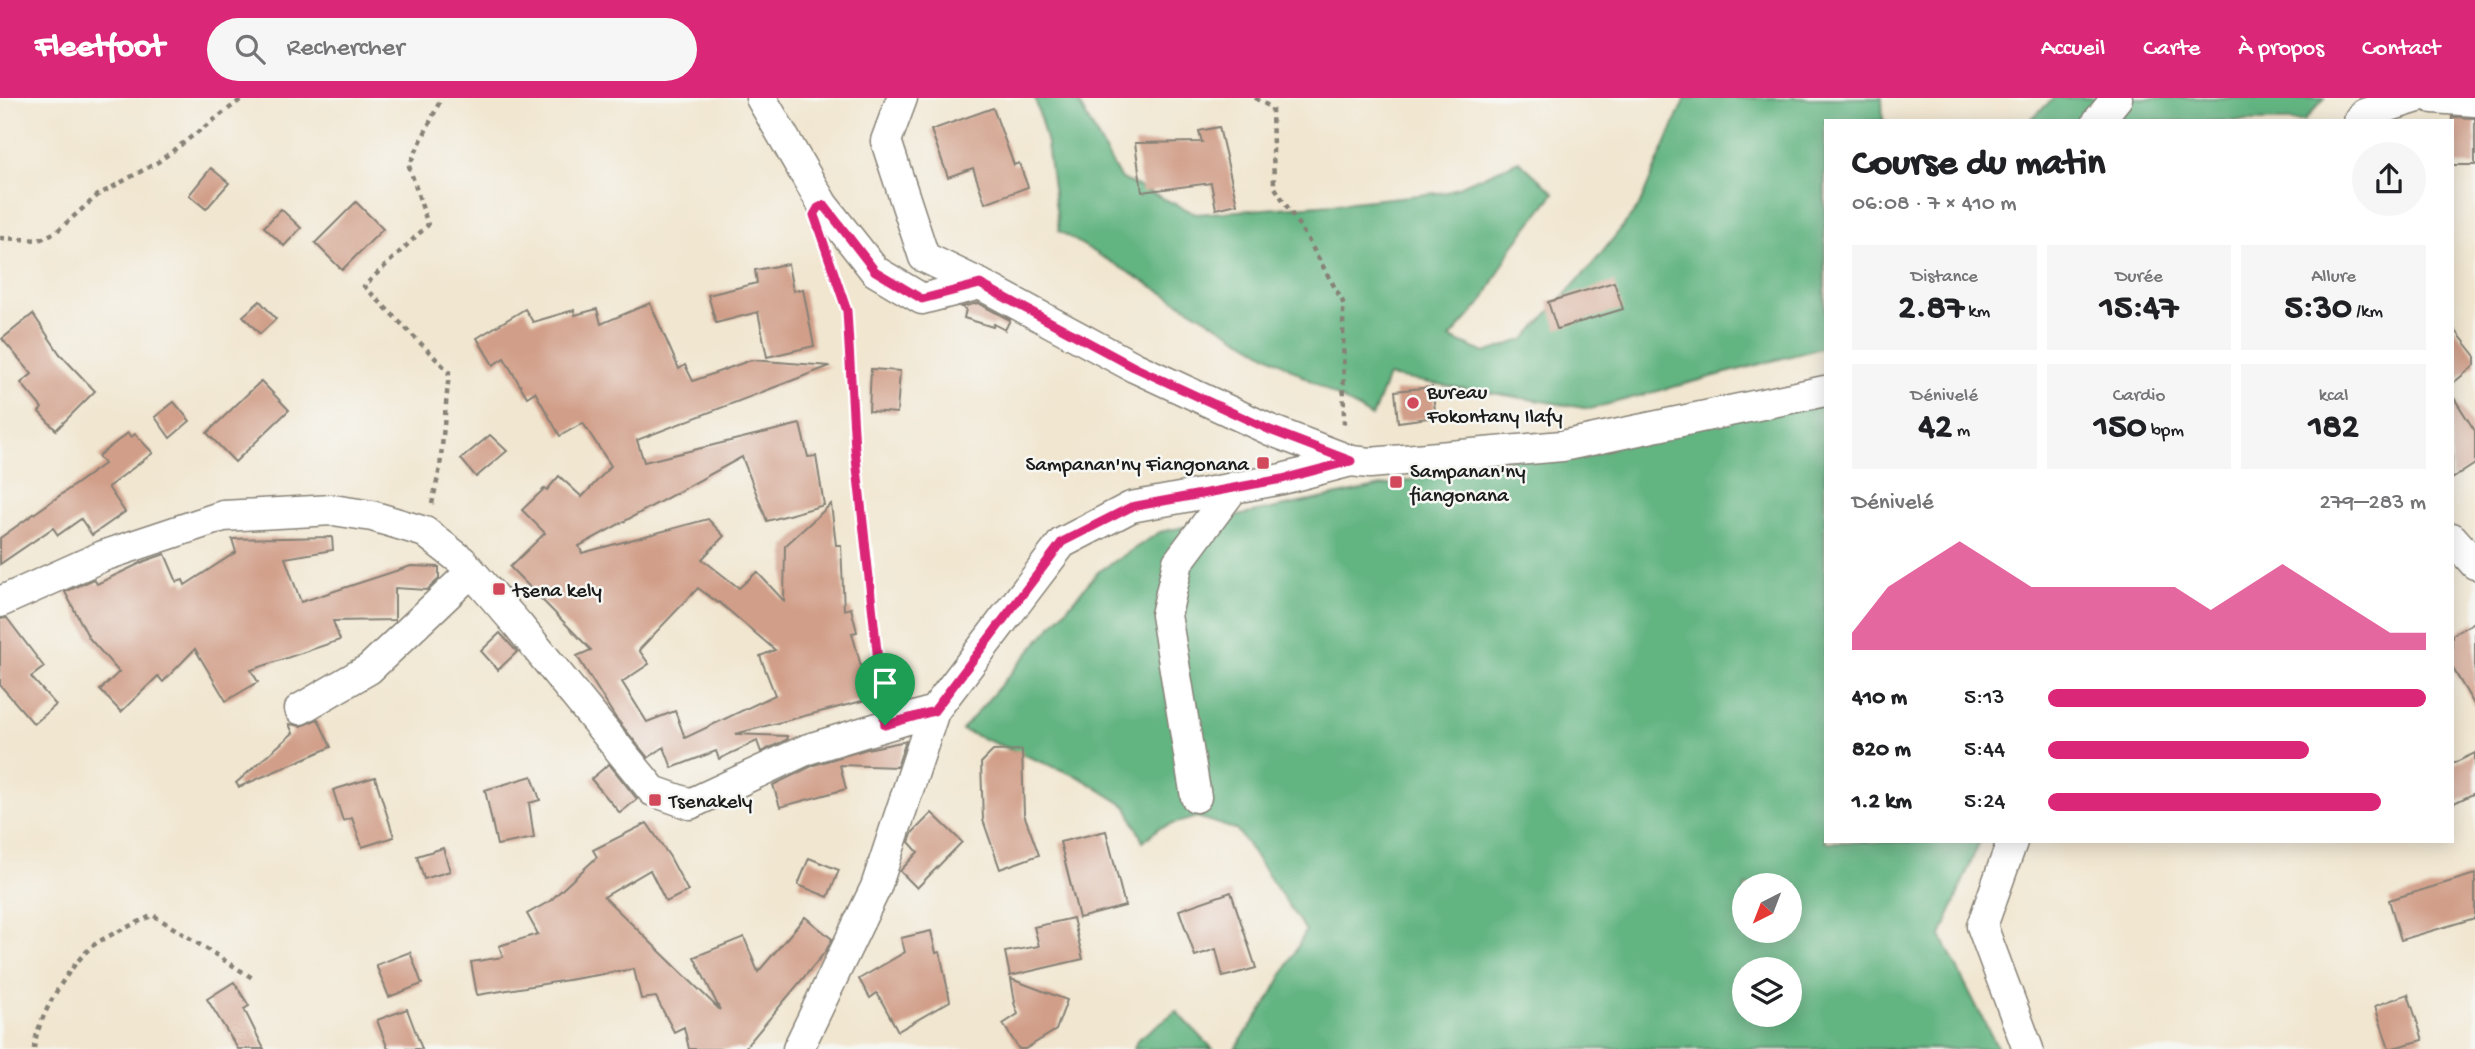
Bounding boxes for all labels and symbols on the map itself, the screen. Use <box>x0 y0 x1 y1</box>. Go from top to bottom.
place label: Bureau Fokontany Ilafy <box>1426 382 1563 431</box>
marker: Bureau Fokontany Ilafy <box>1405 395 1421 411</box>
place label: Sampanan'ny Fiangonana <box>1025 454 1250 479</box>
marker: Sampanan'ny Fiangonana <box>1255 455 1271 471</box>
place label: Sampanan'ny fiangonana <box>1409 461 1526 510</box>
marker: Sampanan'ny fiangonana <box>1388 474 1404 490</box>
place label: tsena kely <box>511 580 602 605</box>
marker: tsena kely <box>491 581 507 597</box>
pin <box>855 653 915 725</box>
place label: Tsenakely <box>668 791 752 816</box>
marker: Tsenakely <box>647 792 663 808</box>
north arrow <box>1732 873 1802 943</box>

